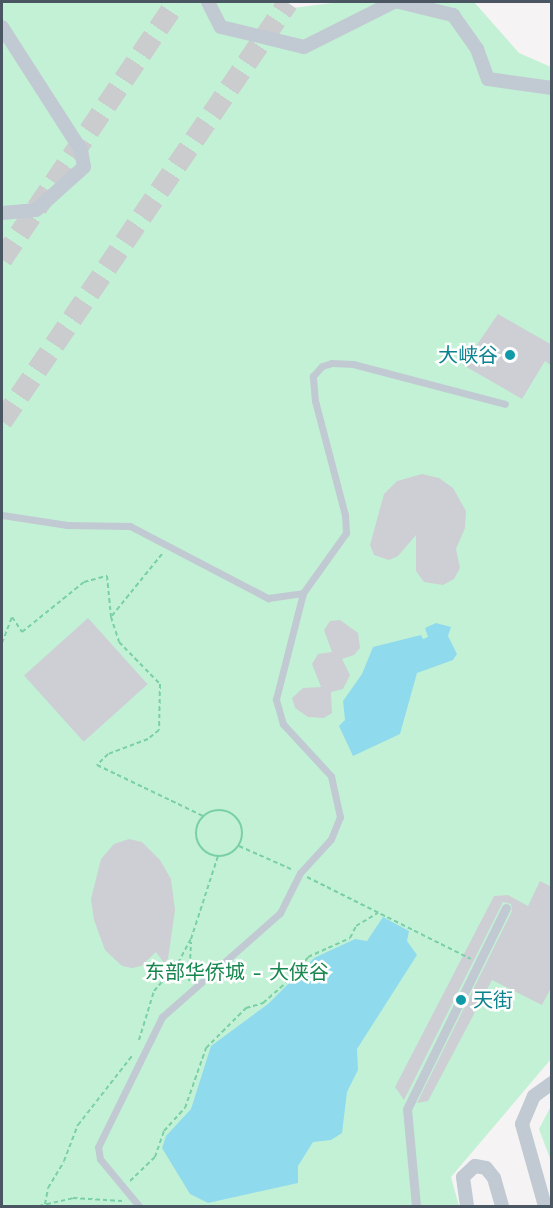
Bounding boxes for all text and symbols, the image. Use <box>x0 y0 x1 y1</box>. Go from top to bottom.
place label: 大峡谷 <box>438 343 498 367</box>
marker: 大峡谷 <box>503 348 517 362</box>
park label: 东部华侨城 - 大侠谷 <box>145 960 329 984</box>
place label: 天街 <box>473 988 513 1012</box>
marker: 天街 <box>454 993 468 1007</box>

